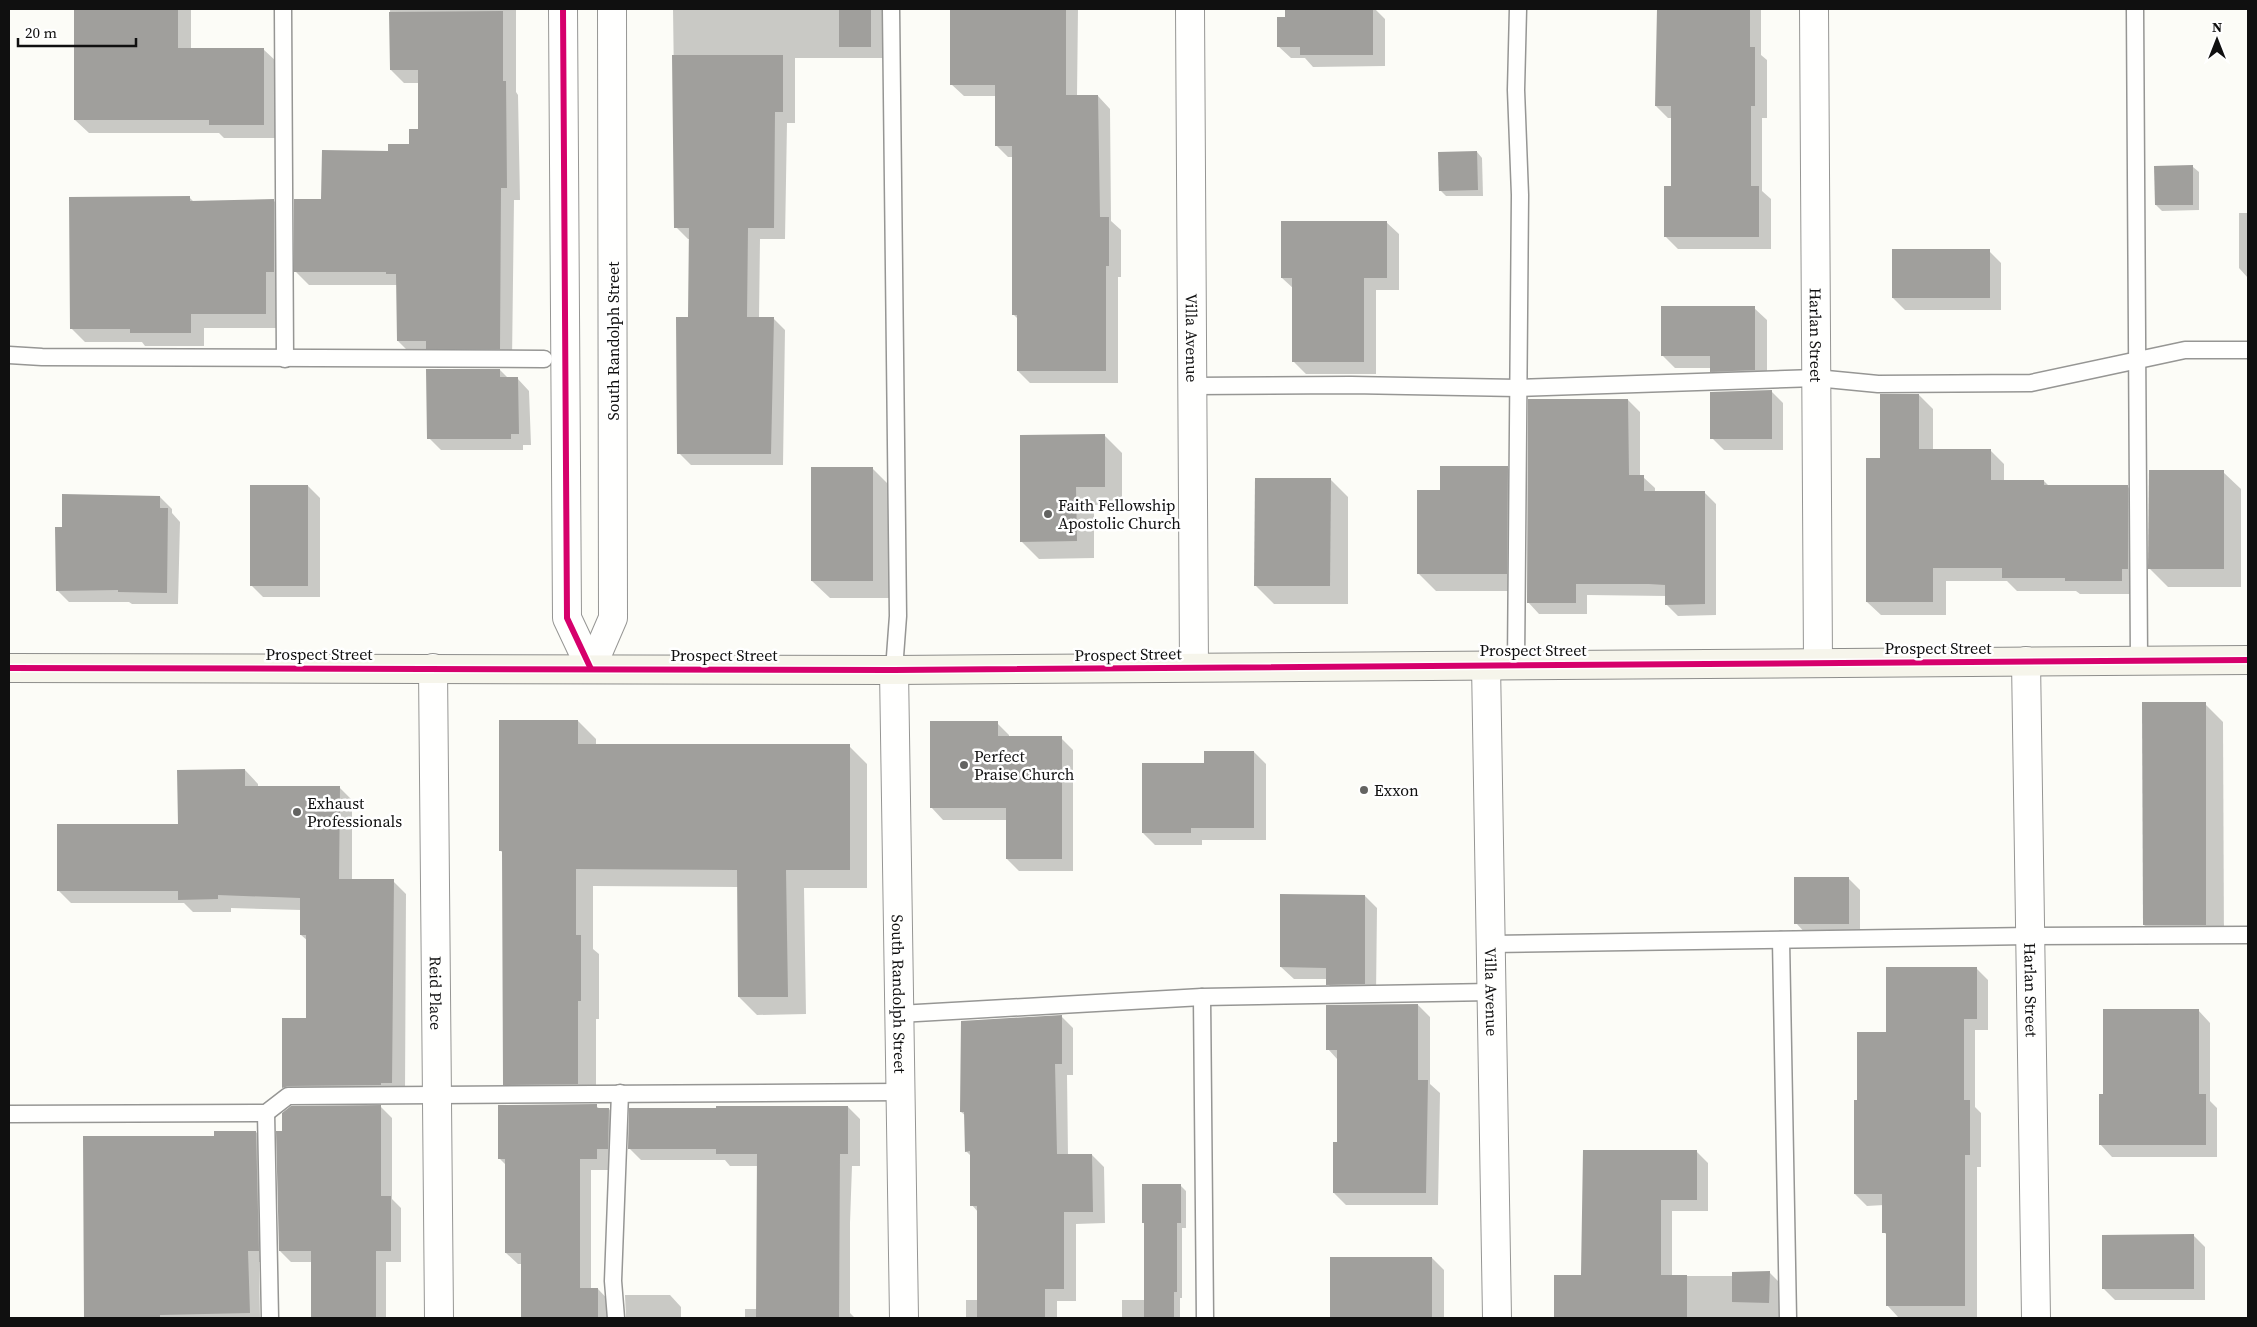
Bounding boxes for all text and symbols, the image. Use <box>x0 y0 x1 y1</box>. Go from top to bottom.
scale bar <box>18 15 135 47</box>
north arrow <box>2192 15 2242 65</box>
text: N <box>2212 17 2222 37</box>
text: 20 m <box>25 22 57 43</box>
street label: South Randolph Street <box>602 261 624 420</box>
street label: Harlan Street <box>1805 288 1827 383</box>
street label: Villa Avenue <box>1181 293 1203 383</box>
place label: Faith Fellowship Apostolic Church <box>1058 494 1181 534</box>
marker: Faith Fellowship Apostolic Church <box>1042 508 1054 520</box>
street label: Prospect Street <box>1884 637 1992 659</box>
street label: Prospect Street <box>1479 639 1587 661</box>
street label: Prospect Street <box>1074 642 1182 666</box>
street label: Prospect Street <box>265 643 373 665</box>
street label: Prospect Street <box>670 644 778 666</box>
place label: Perfect Praise Church <box>974 745 1075 785</box>
marker: Perfect Praise Church <box>958 759 970 771</box>
place label: Exxon <box>1374 779 1419 801</box>
marker: Exxon <box>1358 784 1370 796</box>
place label: Exhaust Professionals <box>307 792 402 832</box>
marker: Exhaust Professionals <box>291 806 303 818</box>
street label: South Randolph Street <box>887 914 911 1074</box>
street label: Harlan Street <box>2019 943 2043 1038</box>
street label: Villa Avenue <box>1480 947 1503 1037</box>
street label: Reid Place <box>425 956 447 1030</box>

